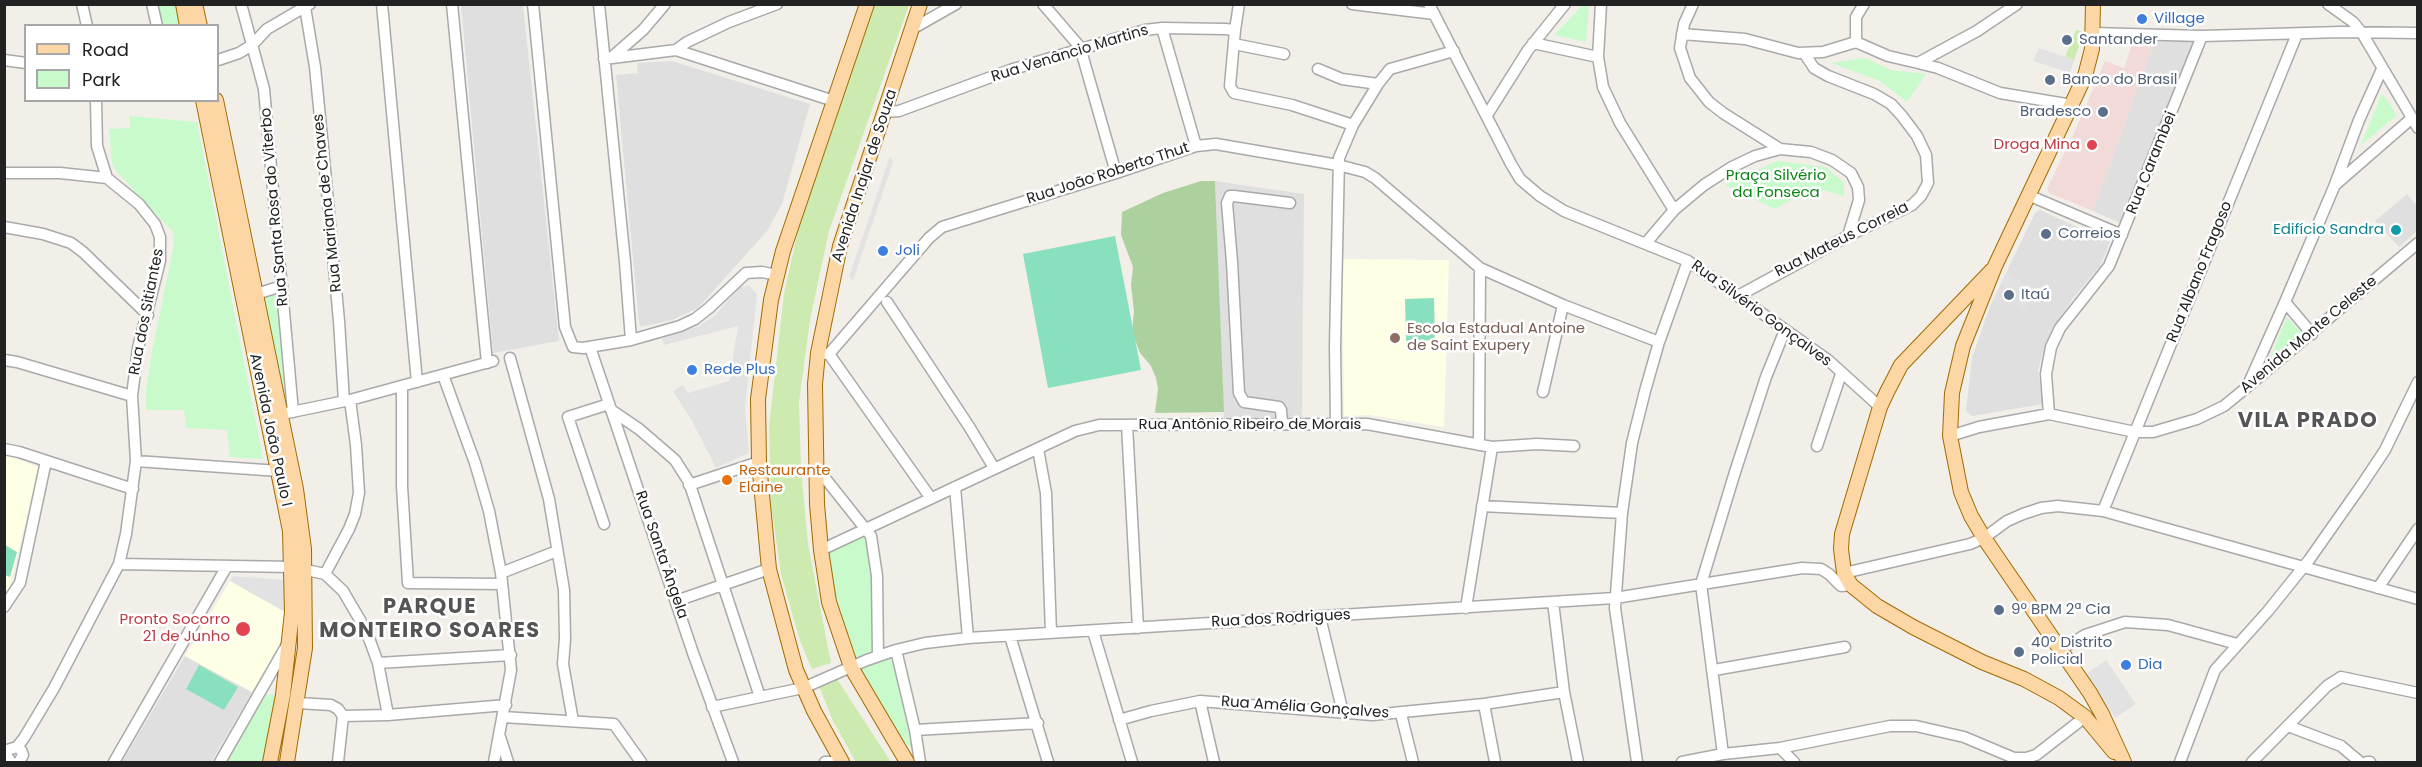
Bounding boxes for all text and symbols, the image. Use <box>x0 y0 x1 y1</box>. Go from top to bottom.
place label: Village <box>2154 10 2205 28</box>
marker: Village <box>2135 12 2149 26</box>
street label: Rua Venâncio Martins <box>989 22 1151 86</box>
legend <box>24 24 219 102</box>
place label: Santander <box>2079 31 2158 49</box>
marker: Santander <box>2060 33 2074 47</box>
text: Road <box>82 37 129 62</box>
text: Park <box>82 67 121 92</box>
place label: Banco do Brasil <box>2062 71 2178 89</box>
marker: Banco do Brasil <box>2043 73 2057 87</box>
street label: Avenida Inajar de Souza <box>829 87 901 265</box>
place label: Bradesco <box>2020 103 2091 121</box>
marker: Bradesco <box>2096 105 2110 119</box>
street label: Rua Santa Rosa do Viterbo <box>257 107 293 307</box>
street label: Rua Carambei <box>2123 109 2181 217</box>
street label: Rua Mariana de Chaves <box>310 113 346 293</box>
place label: Droga Mina <box>1994 136 2080 154</box>
marker: Droga Mina <box>2085 138 2099 152</box>
street label: Rua João Roberto Thut <box>1024 139 1192 209</box>
park label: Praça Silvério da Fonseca <box>1726 167 1826 202</box>
street label: Rua Mateus Correia <box>1772 198 1912 282</box>
street label: Rua Albano Fragoso <box>2163 199 2237 345</box>
place label: Edifício Sandra <box>2273 221 2384 239</box>
marker: Edifício Sandra <box>2389 223 2403 237</box>
place label: Correios <box>2058 225 2121 243</box>
marker: Correios <box>2039 227 2053 241</box>
place label: Joli <box>895 242 920 260</box>
marker: Joli <box>876 244 890 258</box>
street label: Rua dos Sitiantes <box>126 247 168 377</box>
street label: Rua Silvério Gonçalves <box>1687 257 1835 371</box>
street label: Avenida Monte Celeste <box>2237 273 2381 397</box>
place label: Itaú <box>2021 286 2050 304</box>
marker: Itaú <box>2002 288 2016 302</box>
place label: Escola Estadual Antoine de Saint Exupery <box>1407 320 1585 355</box>
marker: Escola Estadual Antoine de Saint Exupery <box>1388 331 1402 345</box>
street label: Avenida João Paulo I <box>245 352 295 508</box>
place label: Rede Plus <box>704 361 776 379</box>
marker: Rede Plus <box>685 363 699 377</box>
district label: VILA PRADO <box>2238 409 2378 435</box>
street label: Rua Antônio Ribeiro de Morais <box>1139 416 1361 434</box>
place label: Restaurante Elaine <box>739 462 831 497</box>
marker: Restaurante Elaine <box>720 473 734 487</box>
street label: Rua Santa Ângela <box>631 489 691 621</box>
district label: PARQUE MONTEIRO SOARES <box>319 595 541 645</box>
place label: 9º BPM 2ª Cia <box>2011 601 2111 619</box>
marker: 9º BPM 2ª Cia <box>1992 603 2006 617</box>
street label: Rua dos Rodrigues <box>1211 606 1351 632</box>
place label: Pronto Socorro 21 de Junho <box>120 611 230 646</box>
marker: Pronto Socorro 21 de Junho <box>234 620 252 638</box>
place label: 40º Distrito Policial <box>2031 634 2112 669</box>
marker: 40º Distrito Policial <box>2012 645 2026 659</box>
place label: Dia <box>2138 656 2162 674</box>
marker: Dia <box>2119 658 2133 672</box>
street label: Rua Amélia Gonçalves <box>1220 693 1390 723</box>

